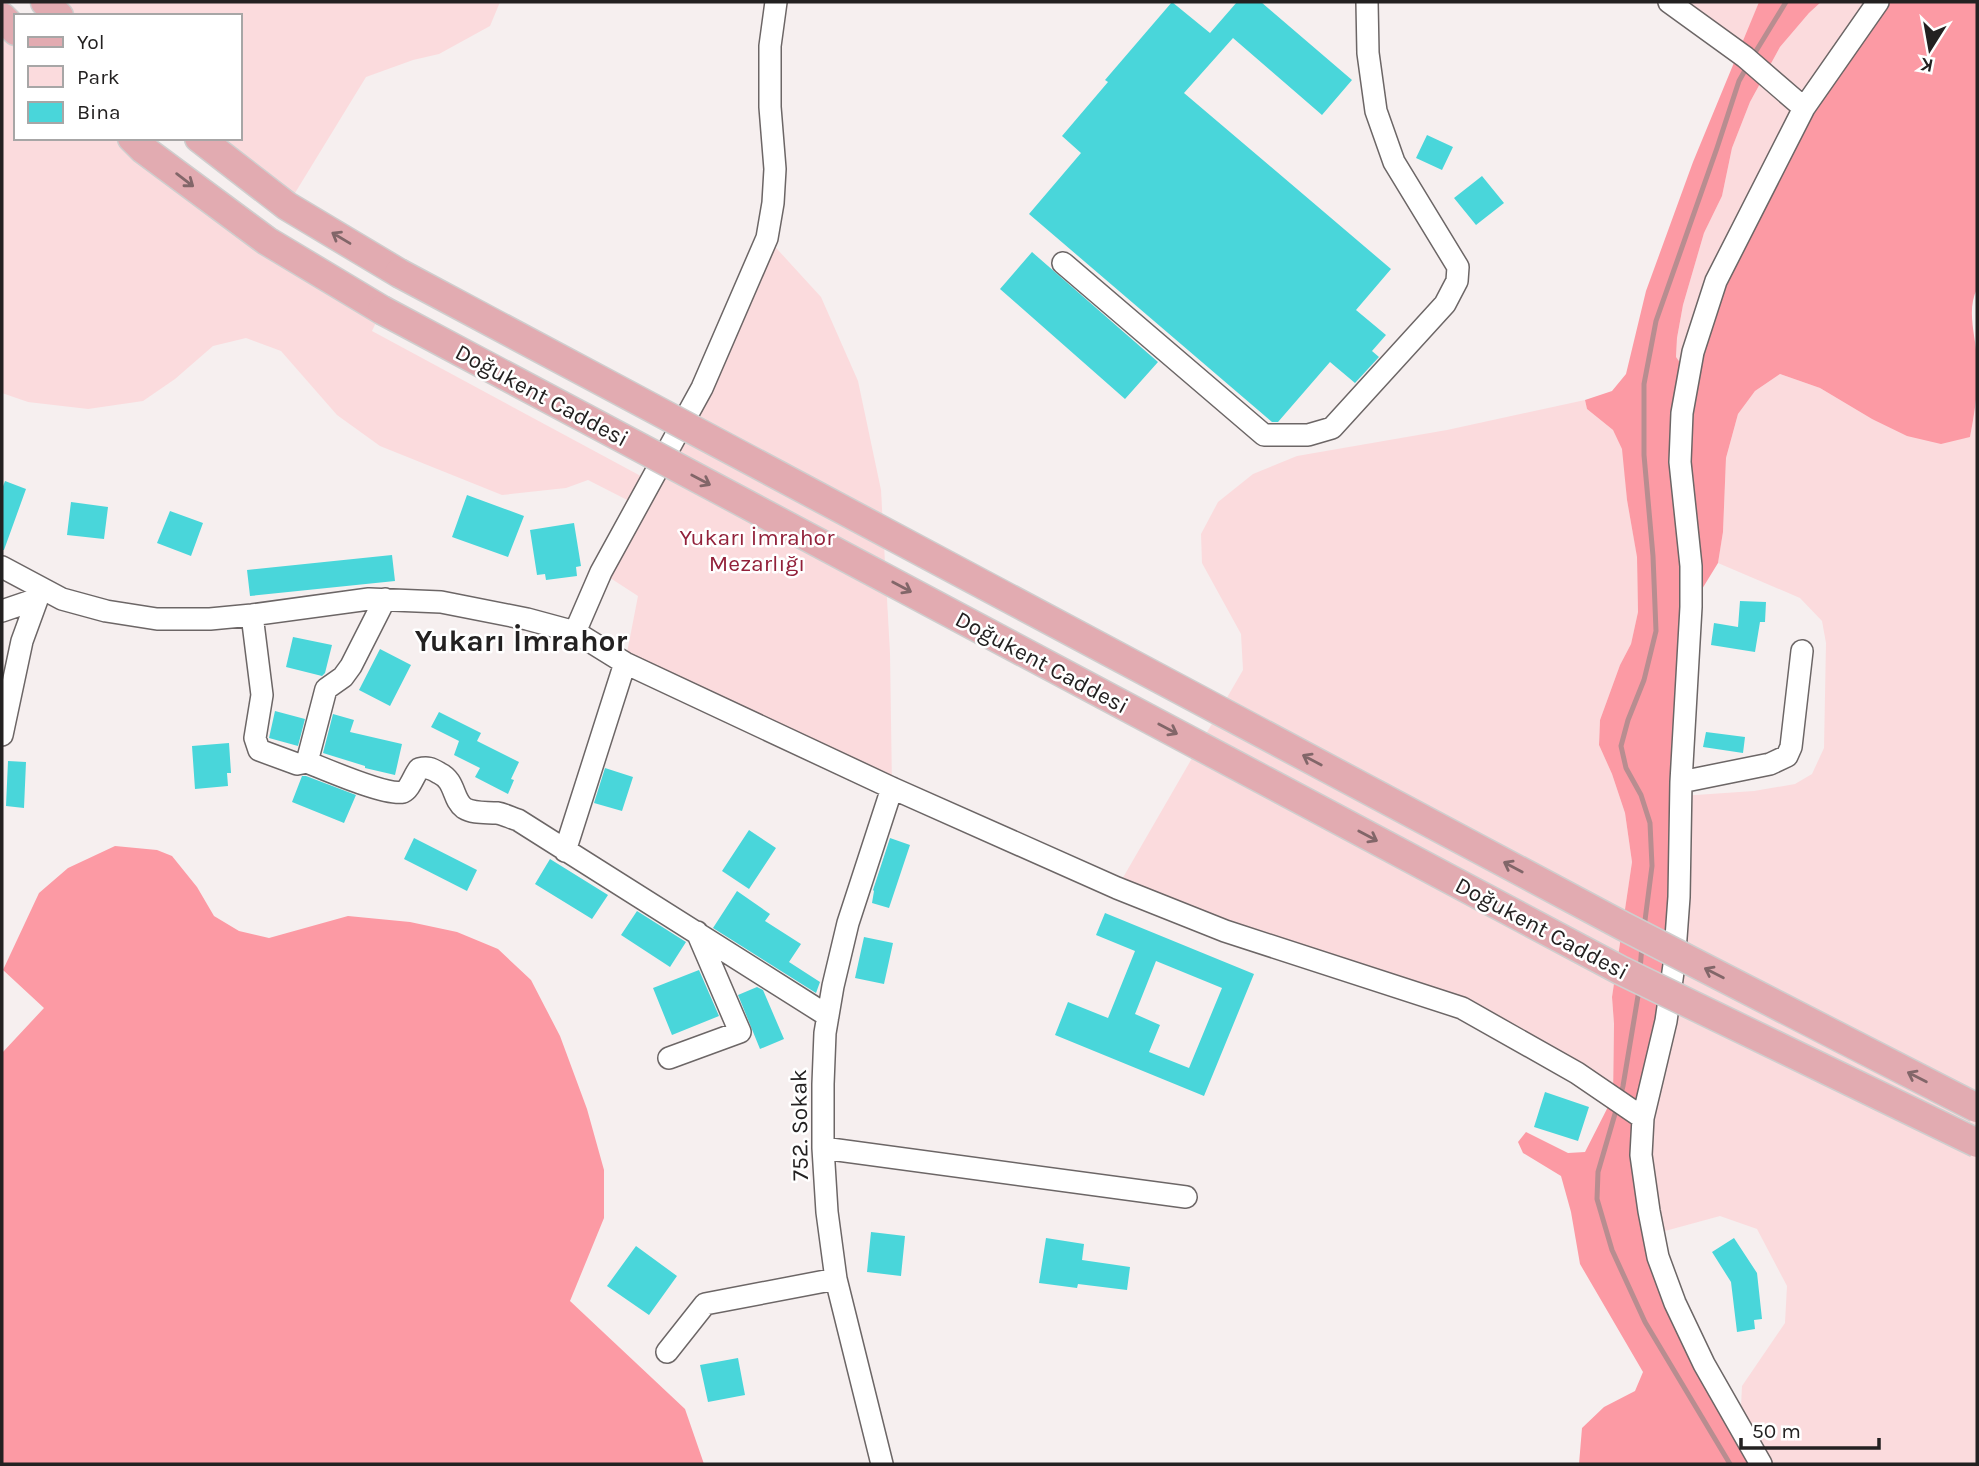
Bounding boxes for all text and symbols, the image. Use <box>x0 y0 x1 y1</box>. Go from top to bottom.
legend <box>14 14 242 140</box>
north arrow <box>1895 14 1965 84</box>
text: Yol <box>77 30 105 54</box>
text: K <box>1918 53 1935 77</box>
text: Park <box>77 65 120 89</box>
text: Bina <box>77 100 121 124</box>
one-way arrow <box>175 173 194 188</box>
one-way arrow <box>331 231 351 245</box>
street label: Doğukent Caddesi <box>451 338 633 452</box>
one-way arrow <box>690 474 711 487</box>
park label: Yukarı İmrahor Mezarlığı <box>680 524 835 577</box>
one-way arrow <box>891 581 912 594</box>
street label: Doğukent Caddesi <box>951 605 1133 719</box>
district label: Yukarı İmrahor <box>415 623 628 659</box>
one-way arrow <box>1157 722 1177 736</box>
one-way arrow <box>1302 753 1323 766</box>
one-way arrow <box>1358 829 1378 843</box>
one-way arrow <box>1503 860 1523 874</box>
street label: Doğukent Caddesi <box>1451 871 1633 985</box>
one-way arrow <box>1704 965 1725 979</box>
street label: 752. Sokak <box>785 1069 814 1181</box>
one-way arrow <box>1907 1069 1927 1083</box>
scale bar <box>1741 1406 1879 1450</box>
text: 50 m <box>1752 1419 1801 1443</box>

